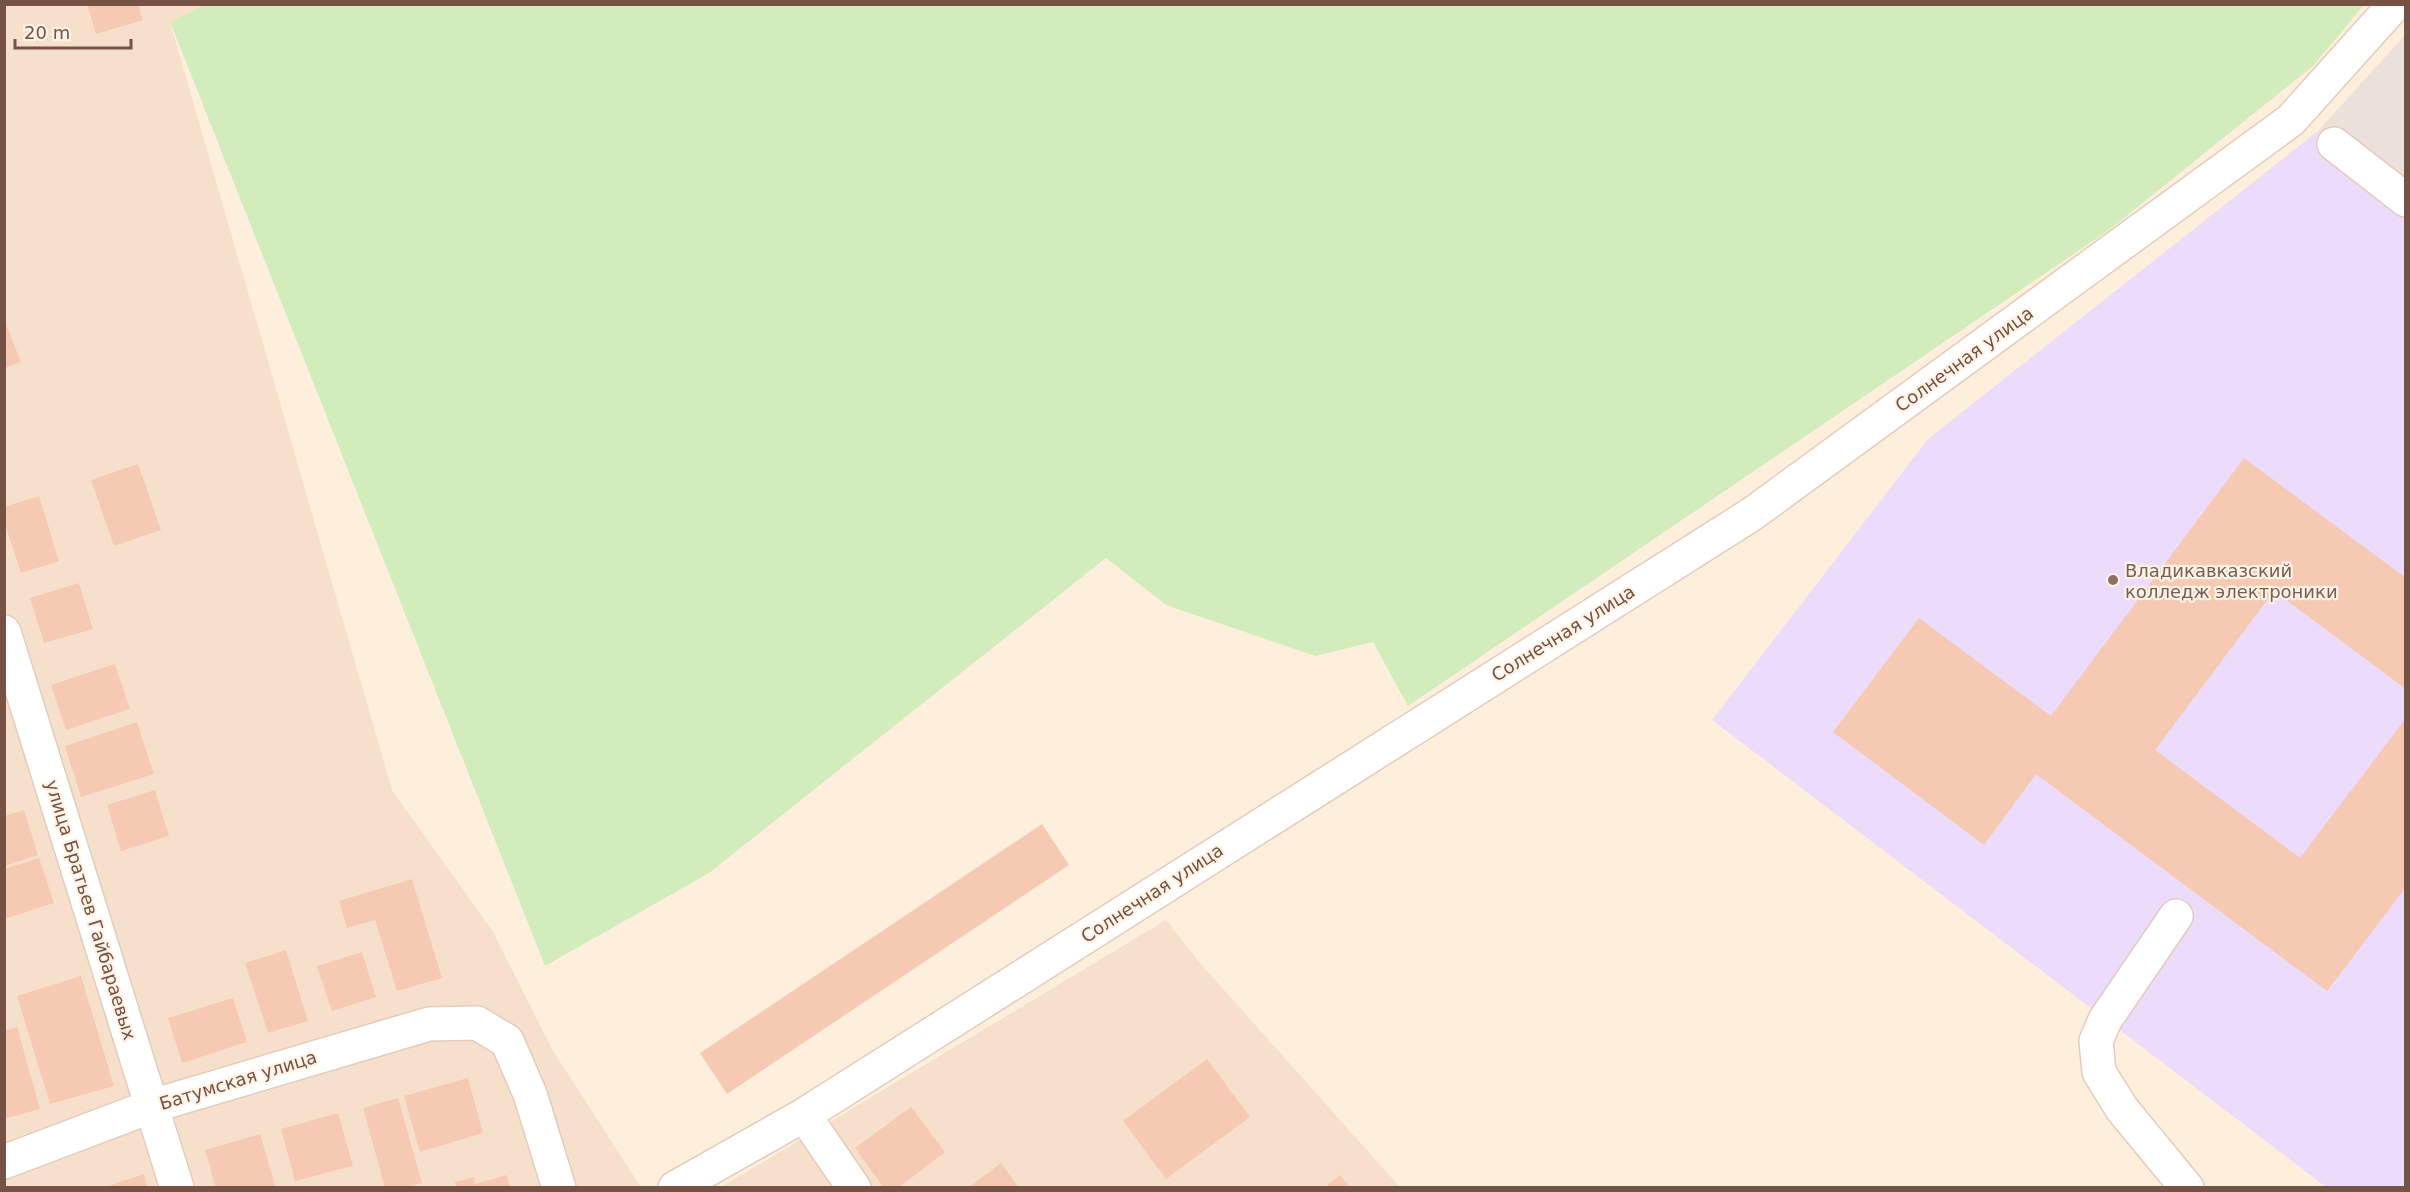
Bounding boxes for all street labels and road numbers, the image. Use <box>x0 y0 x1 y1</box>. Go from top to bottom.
street label: Солнечная улица <box>1891 302 2037 416</box>
street label: Солнечная улица <box>1487 580 1639 686</box>
street label: улица Братьев Гайбараевых <box>41 777 141 1043</box>
street label: Солнечная улица <box>1077 839 1227 947</box>
street label: Батумская улица <box>157 1046 319 1114</box>

